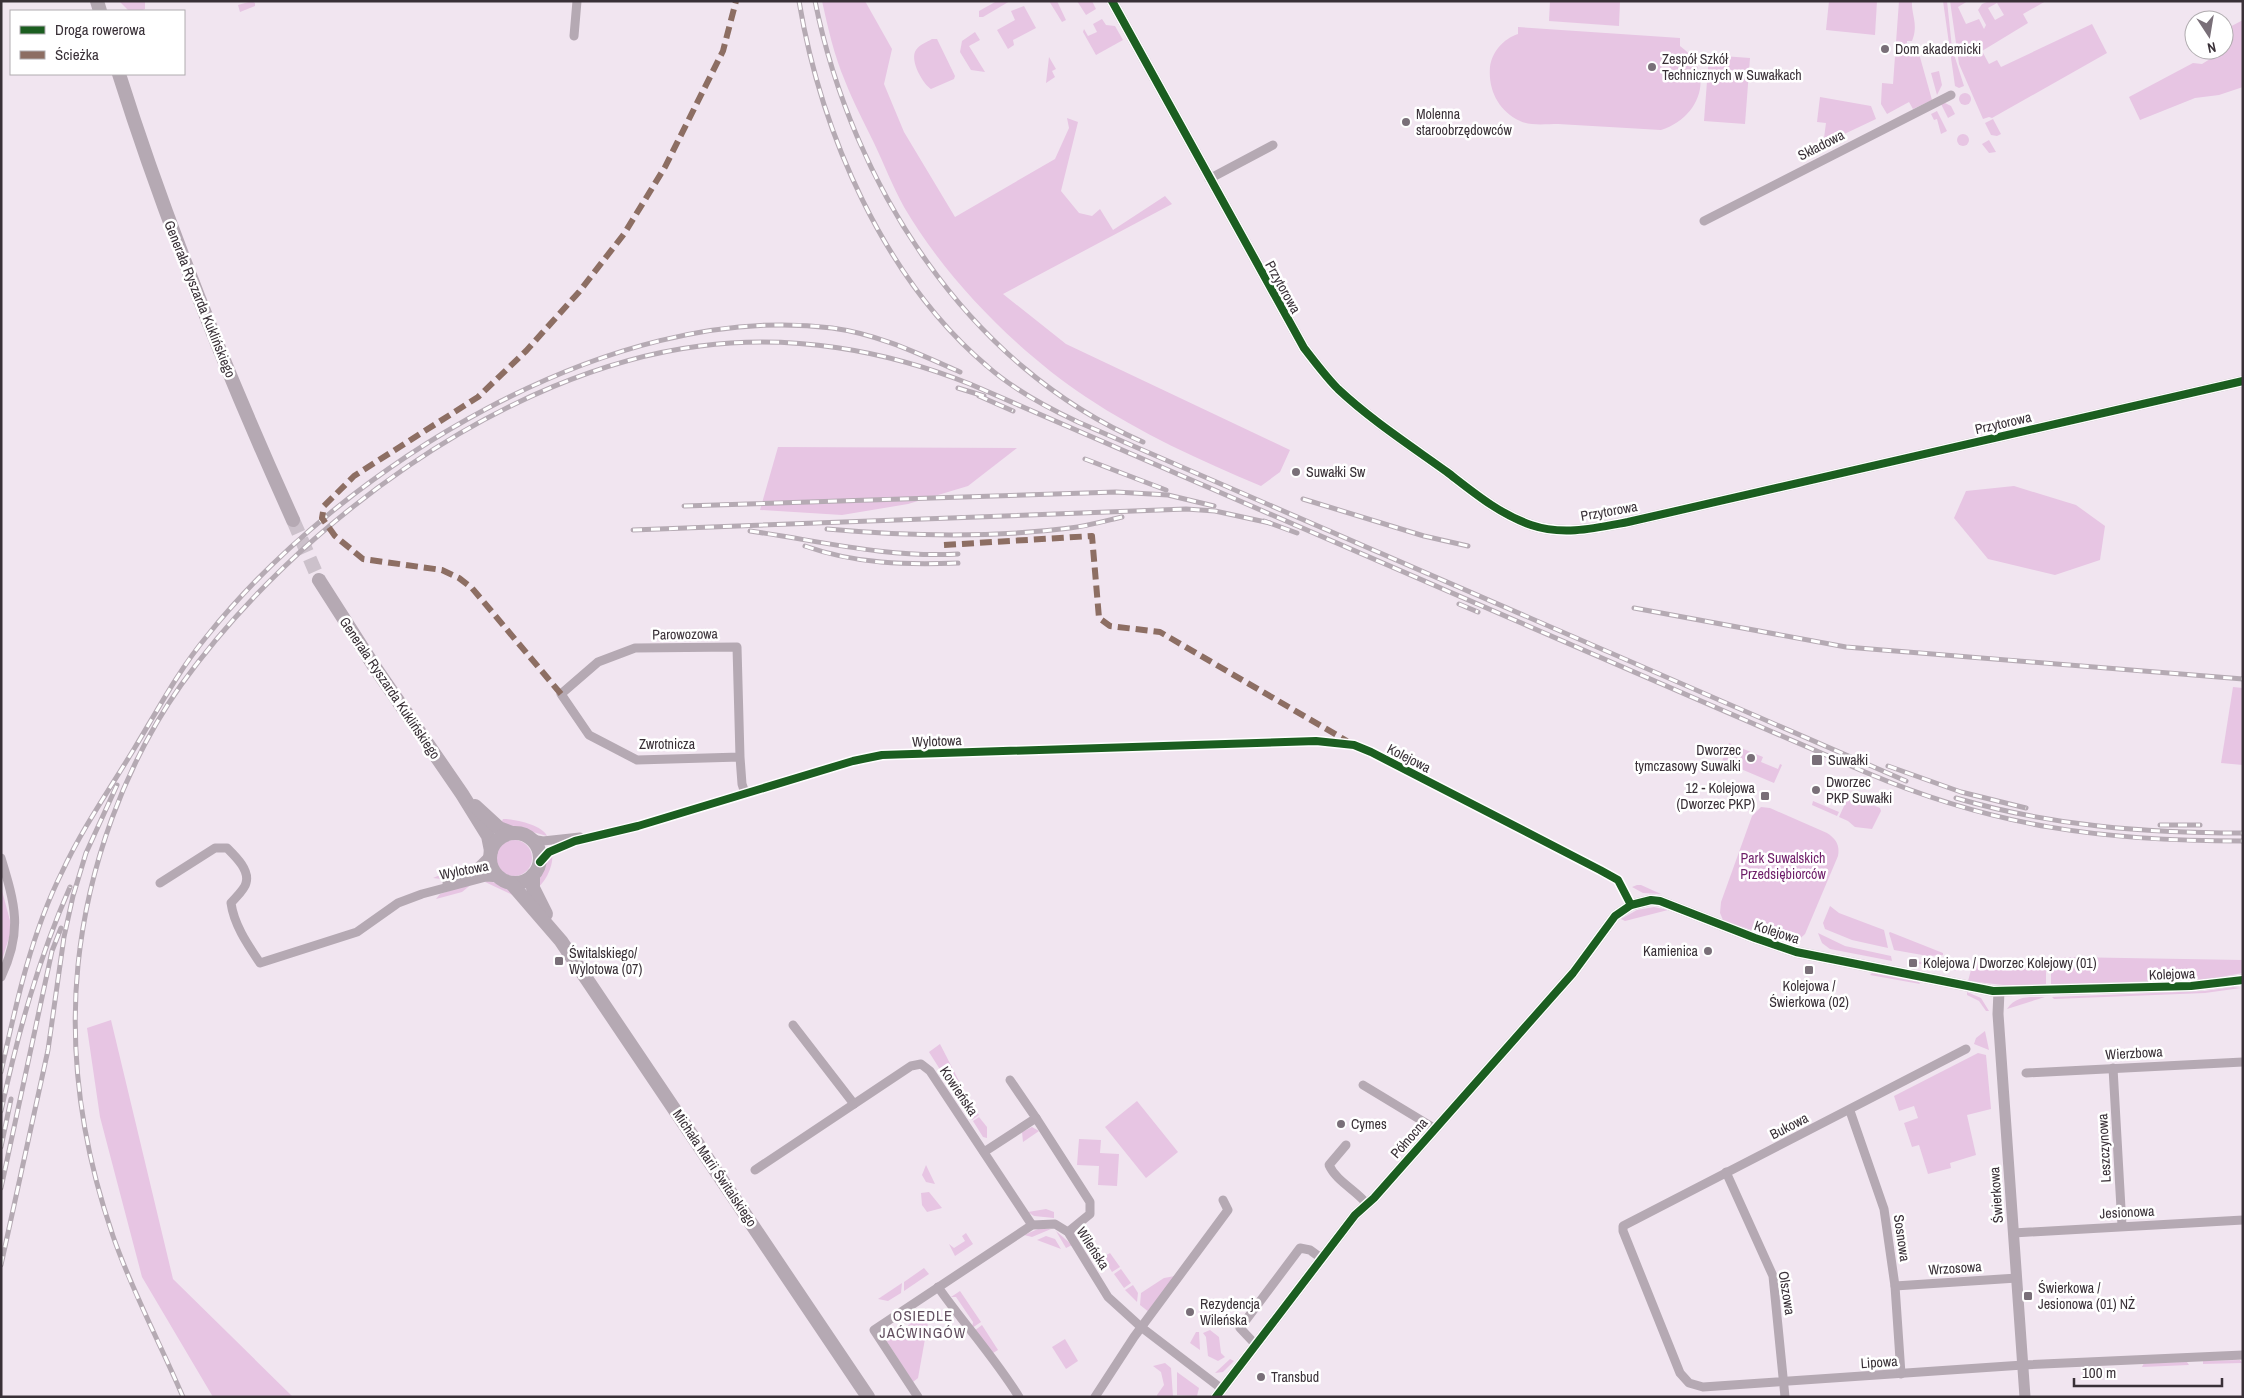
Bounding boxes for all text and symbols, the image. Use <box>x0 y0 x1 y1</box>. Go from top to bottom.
legend <box>10 10 185 75</box>
north arrow <box>2184 10 2234 60</box>
text: Droga rowerowa <box>55 19 145 40</box>
text: N <box>2206 38 2218 57</box>
place label: Dom akademicki <box>1895 40 1981 58</box>
marker: Dom akademicki <box>1879 43 1891 55</box>
text: Ścieżka <box>55 44 99 65</box>
place label: Zespół Szkół Technicznych w Suwałkach <box>1662 50 1802 84</box>
marker: Zespół Szkół Technicznych w Suwałkach <box>1646 61 1658 73</box>
place label: Molenna staroobrzędowców <box>1416 105 1512 139</box>
marker: Molenna staroobrzędowców <box>1400 116 1412 128</box>
street label: Składowa <box>1795 125 1848 164</box>
street label: Generała Ryszarda Kuklińskiego <box>160 218 240 380</box>
street label: Przytorowa <box>1261 258 1305 317</box>
street label: Przytorowa <box>1973 408 2034 438</box>
place label: Suwałki Sw <box>1306 463 1366 481</box>
marker: Suwałki Sw <box>1290 466 1302 478</box>
street label: Przytorowa <box>1579 497 1639 525</box>
street label: Generała Ryszarda Kuklińskiego <box>336 613 444 763</box>
street label: Parowozowa <box>652 624 719 644</box>
street label: Wylotowa <box>912 731 963 751</box>
street label: Zwrotnicza <box>639 735 696 753</box>
street label: Kolejowa <box>1384 739 1434 777</box>
place label: Dworzec tymczasowy Suwalki <box>1635 741 1741 775</box>
place label: Suwałki <box>1828 751 1868 769</box>
marker: Dworzec tymczasowy Suwalki <box>1745 752 1757 764</box>
marker: Suwałki <box>1810 753 1824 767</box>
place label: Dworzec PKP Suwałki <box>1826 773 1892 807</box>
place label: 12 - Kolejowa (Dworzec PKP) <box>1677 779 1756 813</box>
marker: Dworzec PKP Suwałki <box>1810 784 1822 796</box>
marker: 12 - Kolejowa (Dworzec PKP) <box>1759 790 1771 802</box>
park label: Park Suwalskich Przedsiębiorców <box>1740 849 1826 883</box>
street label: Wylotowa <box>438 856 491 884</box>
street label: Kolejowa <box>1752 916 1803 948</box>
place label: Kamienica <box>1643 942 1699 960</box>
place label: Świtalskiego/ Wylotowa (07) <box>569 944 642 978</box>
marker: Kamienica <box>1702 945 1714 957</box>
place label: Kolejowa / Dworzec Kolejowy (01) <box>1923 954 2097 972</box>
marker: Świtalskiego/ Wylotowa (07) <box>553 955 565 967</box>
marker: Kolejowa / Dworzec Kolejowy (01) <box>1907 957 1919 969</box>
marker: Kolejowa / Świerkowa (02) <box>1803 964 1815 976</box>
street label: Kolejowa <box>2148 964 2196 984</box>
place label: Kolejowa / Świerkowa (02) <box>1769 977 1849 1011</box>
street label: Wierzbowa <box>2105 1042 2164 1063</box>
street label: Kowieńska <box>936 1063 983 1120</box>
street label: Michała Marii Świtalskiego <box>669 1106 761 1230</box>
street label: Bukowa <box>1767 1108 1812 1143</box>
street label: Leszczynowa <box>2093 1113 2115 1183</box>
street label: Północna <box>1387 1114 1432 1162</box>
place label: Cymes <box>1351 1115 1387 1133</box>
marker: Cymes <box>1335 1118 1347 1130</box>
street label: Świerkowa <box>1985 1166 2007 1224</box>
street label: Jesionowa <box>2099 1202 2155 1222</box>
street label: Sosnowa <box>1890 1213 1914 1263</box>
street label: Wileńska <box>1073 1223 1114 1273</box>
street label: Wrzosowa <box>1928 1257 1983 1279</box>
street label: Olszowa <box>1775 1270 1799 1317</box>
place label: Świerkowa / Jesionowa (01) NŻ <box>2038 1279 2135 1313</box>
marker: Świerkowa / Jesionowa (01) NŻ <box>2022 1290 2034 1302</box>
place label: Rezydencja Wileńska <box>1200 1295 1261 1329</box>
district label: OSIEDLE JAĆWINGÓW <box>880 1305 966 1343</box>
marker: Rezydencja Wileńska <box>1184 1306 1196 1318</box>
street label: Lipowa <box>1860 1352 1899 1372</box>
scale bar <box>2074 1356 2222 1388</box>
text: 100 m <box>2082 1362 2116 1383</box>
place label: Transbud <box>1271 1368 1319 1386</box>
marker: Transbud <box>1255 1371 1267 1383</box>

